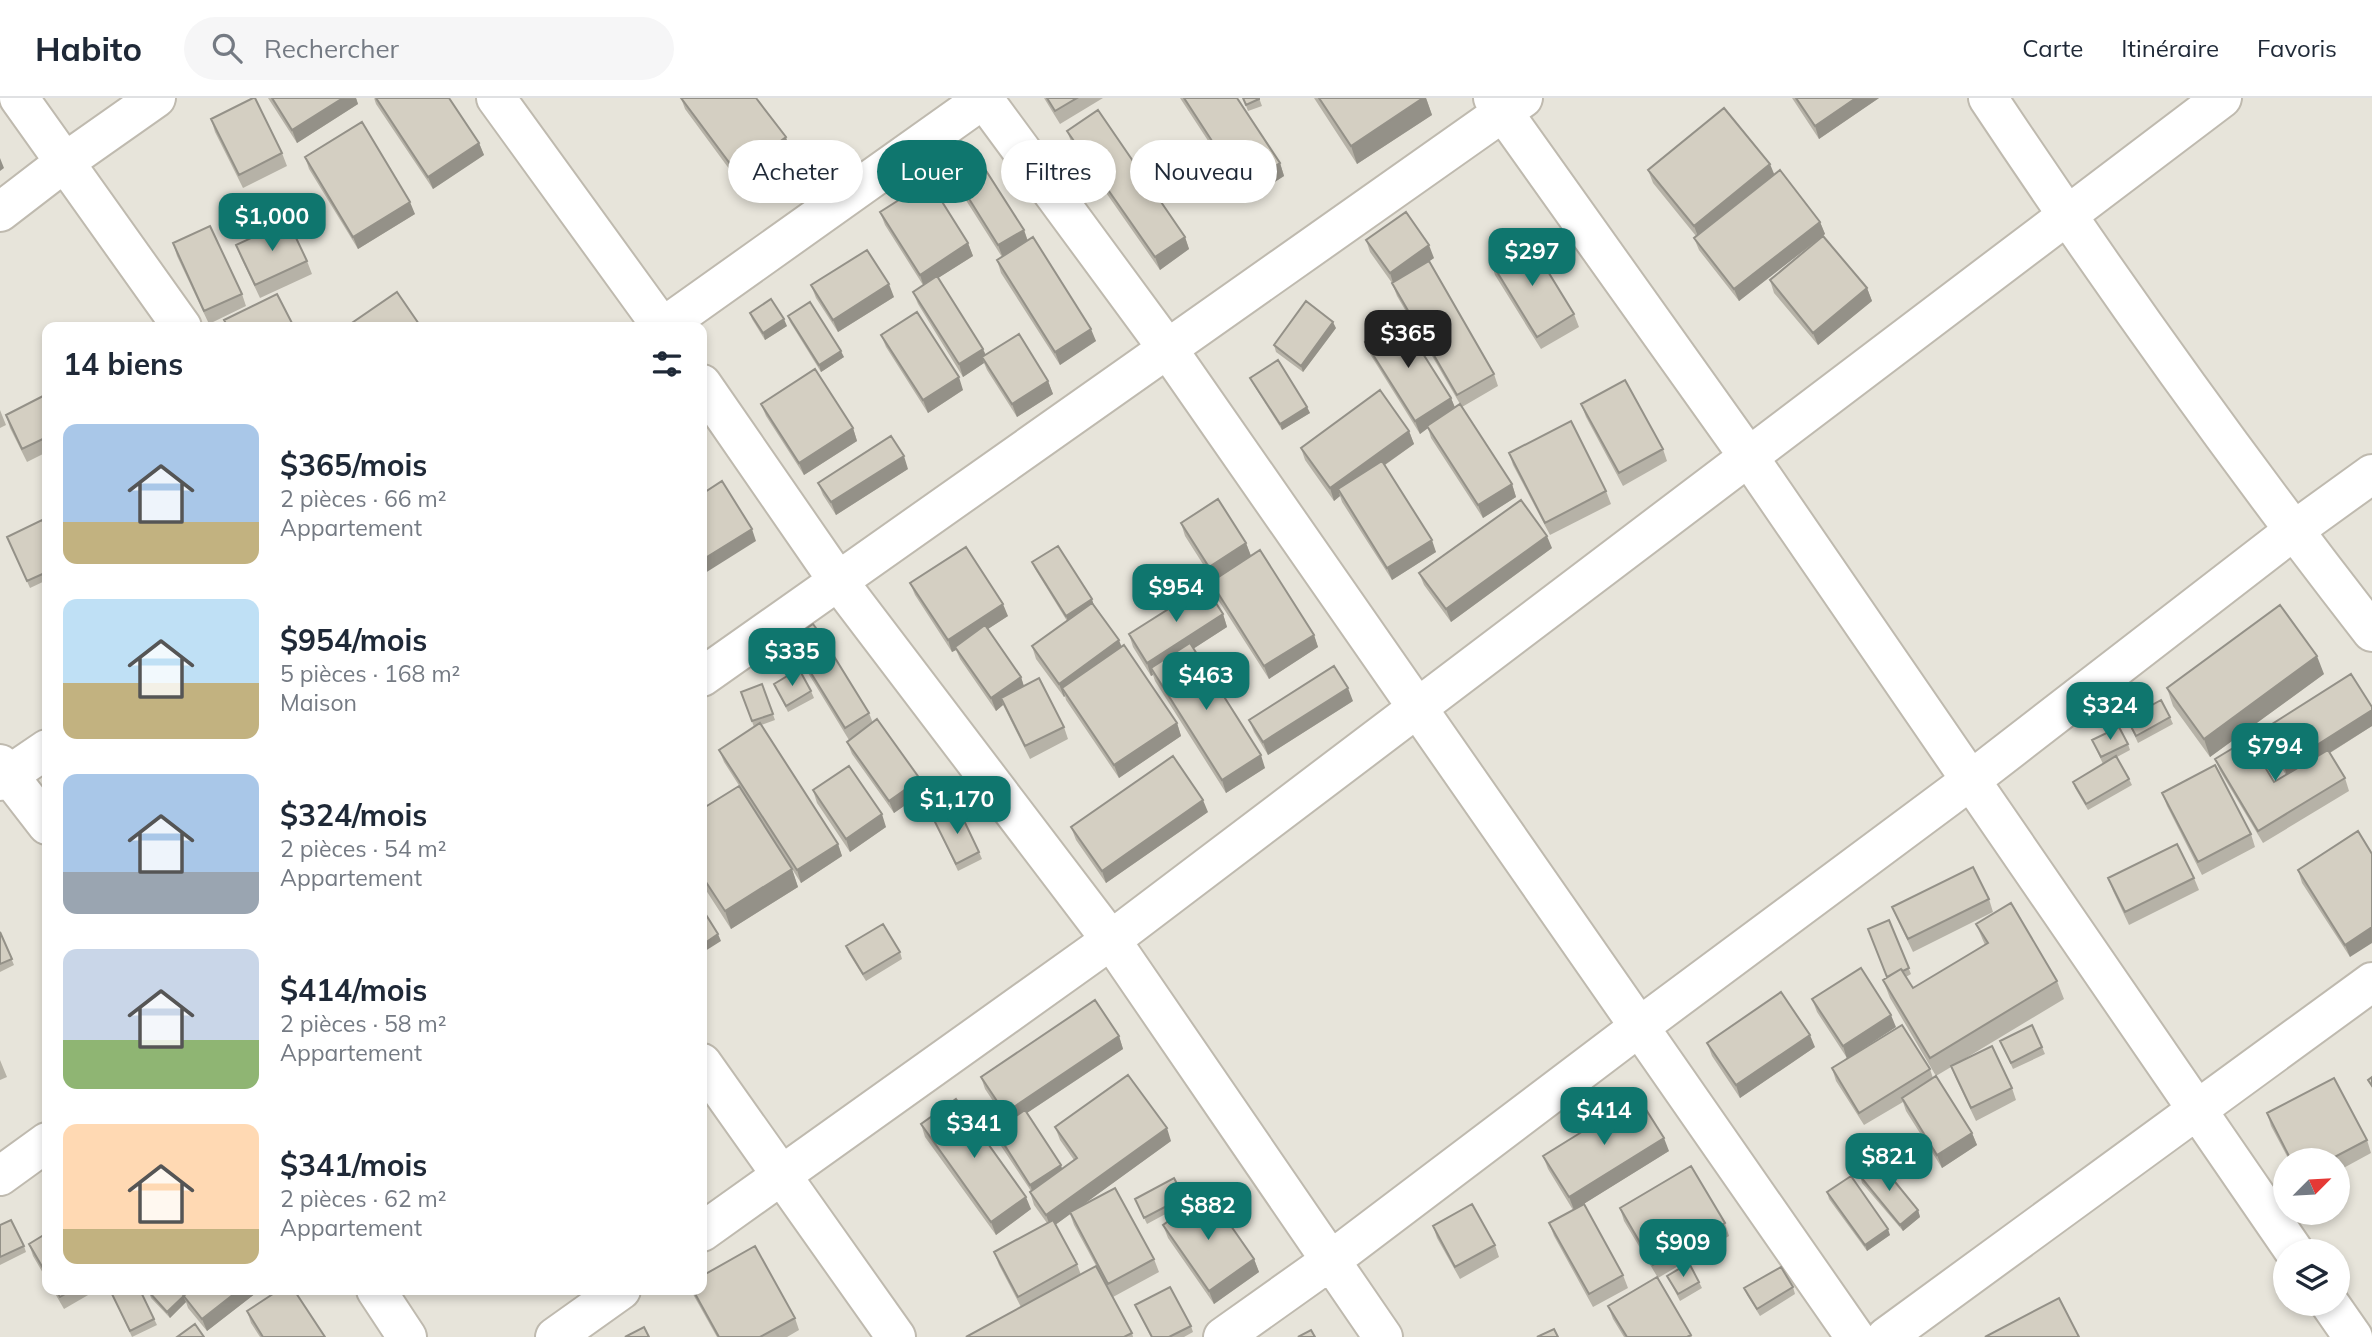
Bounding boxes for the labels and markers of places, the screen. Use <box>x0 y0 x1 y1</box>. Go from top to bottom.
pin: $1,000 <box>215 194 329 253</box>
pin: $297 <box>1491 228 1573 288</box>
pin: $365 <box>1367 310 1449 370</box>
pin: $954 <box>1135 564 1217 624</box>
pin: $335 <box>751 628 833 688</box>
pin: $463 <box>1165 652 1247 712</box>
pin: $324 <box>2069 682 2151 742</box>
pin: $794 <box>2234 724 2316 783</box>
pin: $1,170 <box>900 776 1014 836</box>
pin: $414 <box>1563 1088 1645 1147</box>
pin: $341 <box>933 1100 1015 1160</box>
pin: $821 <box>1848 1134 1930 1193</box>
pin: $882 <box>1167 1182 1249 1242</box>
pin: $909 <box>1642 1220 1724 1279</box>

